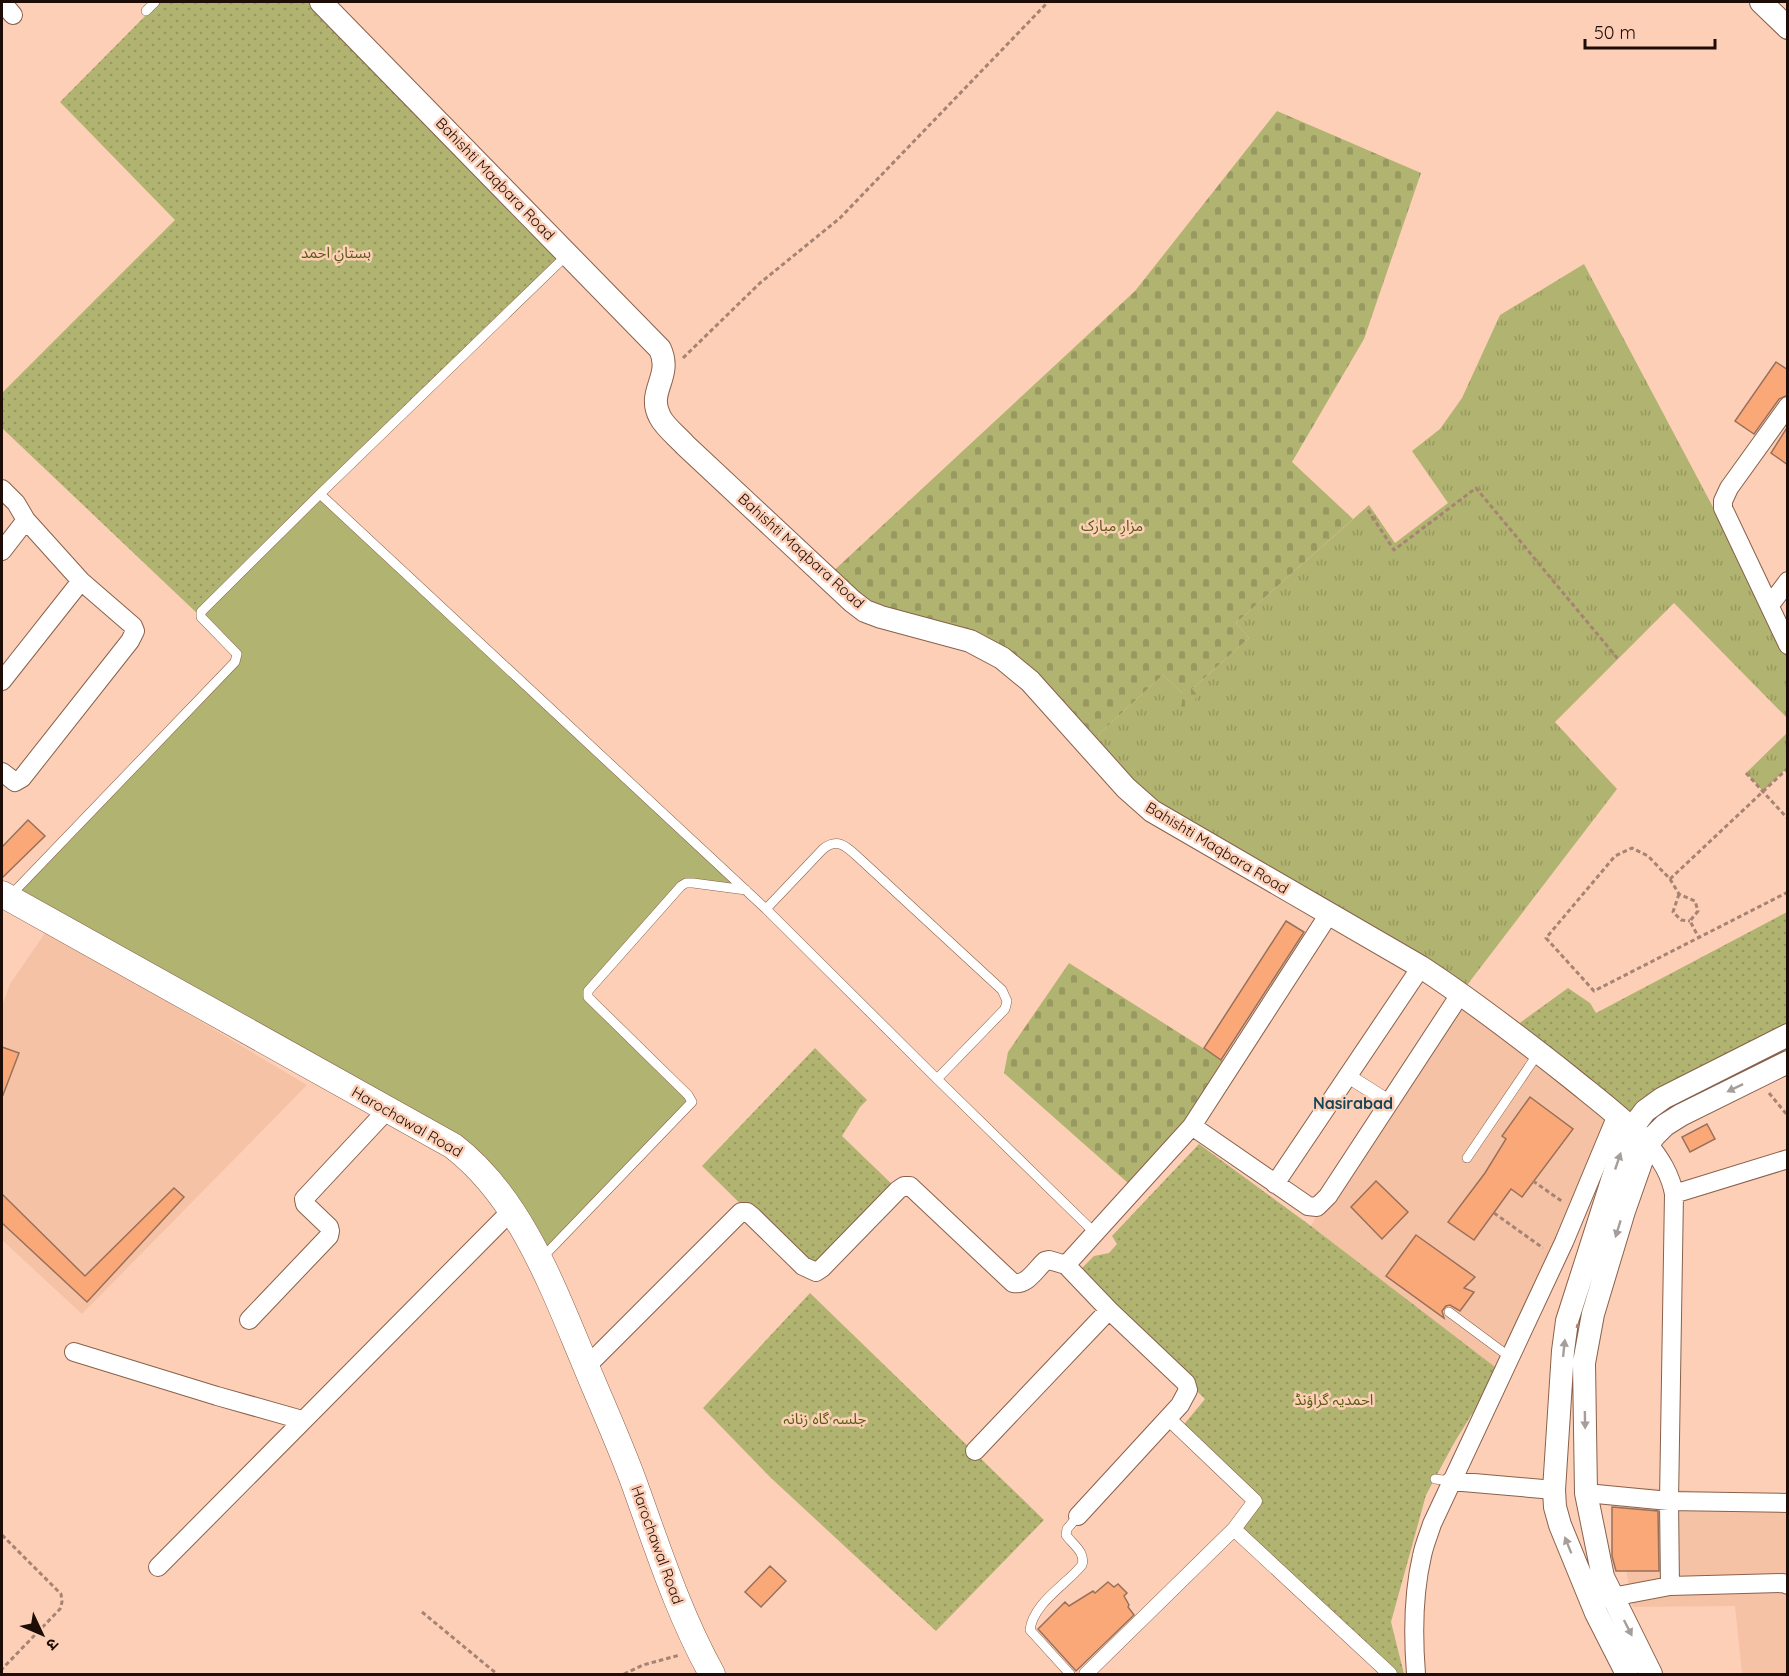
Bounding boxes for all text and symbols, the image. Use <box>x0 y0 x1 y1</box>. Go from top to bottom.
scale bar <box>1585 12 1716 50</box>
text: 50 m <box>1594 21 1636 44</box>
street label: Bahishti Maqbara Road <box>432 113 559 244</box>
park label: بستانِ احمد <box>301 243 371 264</box>
street label: Bahishti Maqbara Road <box>734 489 868 612</box>
park label: مزارِ مبارک <box>1081 516 1143 537</box>
street label: Bahishti Maqbara Road <box>1142 797 1292 898</box>
street label: Harochawal Road <box>348 1082 466 1161</box>
one-way arrow <box>1726 1083 1744 1093</box>
district label: Nasirabad <box>1313 1093 1393 1113</box>
one-way arrow <box>1614 1152 1624 1170</box>
one-way arrow <box>1613 1220 1622 1238</box>
one-way arrow <box>1559 1338 1569 1357</box>
park label: احمدیہ گراؤنڈ <box>1295 1390 1373 1409</box>
park label: جلسہ گاہ زنانہ <box>784 1409 867 1428</box>
one-way arrow <box>1580 1410 1590 1429</box>
street label: Harochawal Road <box>627 1483 688 1607</box>
one-way arrow <box>1563 1536 1573 1554</box>
north arrow <box>12 1604 72 1664</box>
one-way arrow <box>1623 1620 1632 1637</box>
text: उ <box>42 1634 63 1655</box>

